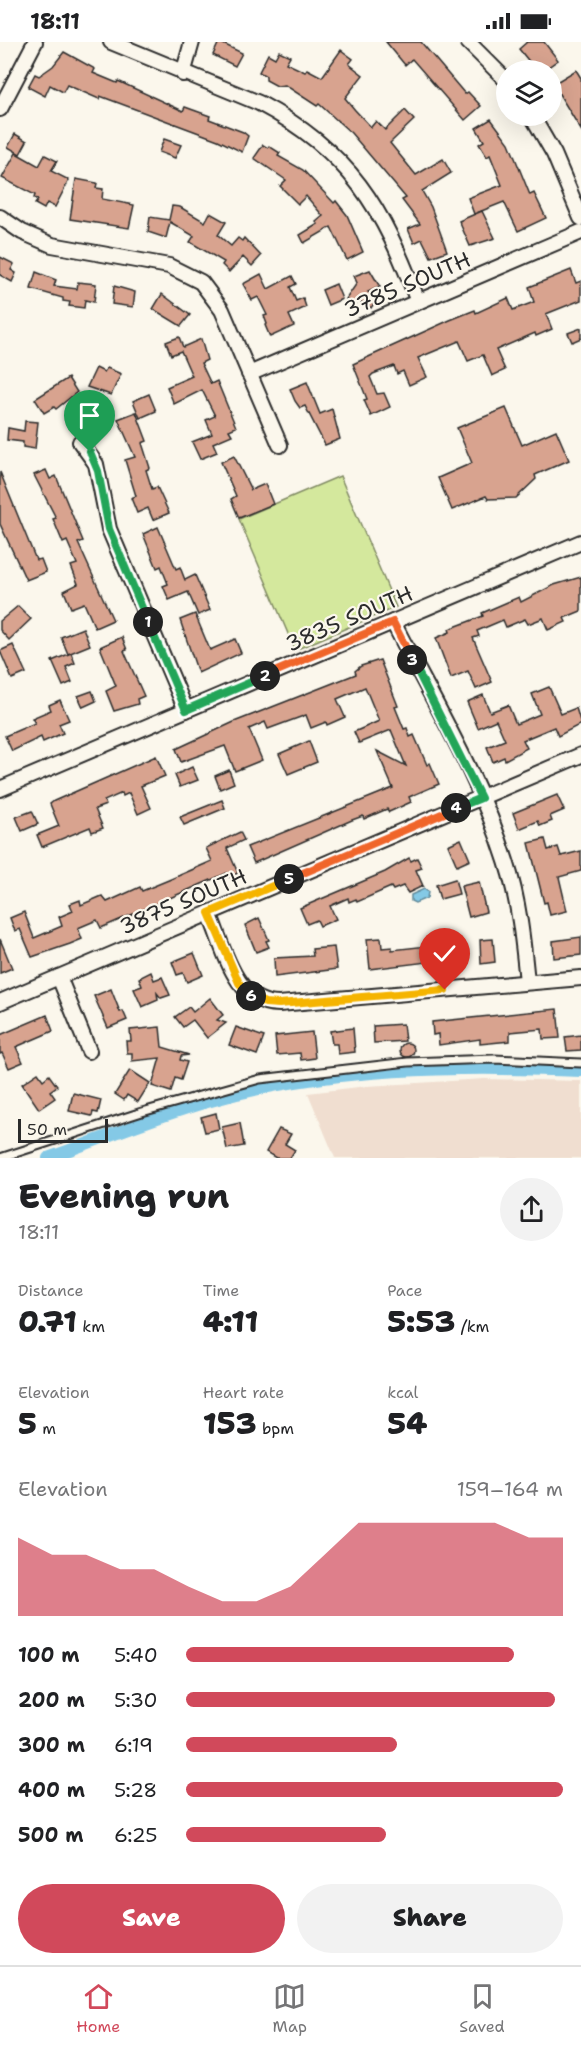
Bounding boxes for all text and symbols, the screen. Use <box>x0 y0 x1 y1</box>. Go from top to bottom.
text: 18:11 <box>30 7 80 36</box>
map controls <box>496 60 562 126</box>
button: layers <box>496 60 562 126</box>
street label: 3785 SOUTH <box>339 245 475 324</box>
pin <box>64 390 115 452</box>
icon: arrive <box>73 399 106 432</box>
street label: 3835 SOUTH <box>281 579 417 658</box>
pin: 1 <box>133 607 163 637</box>
text: 1 <box>144 611 152 632</box>
pin: 3 <box>397 645 427 675</box>
text: 3 <box>406 649 418 670</box>
pin: 2 <box>250 661 280 691</box>
text: 2 <box>259 665 271 686</box>
pin: 4 <box>441 793 471 823</box>
text: 4 <box>450 797 462 818</box>
street label: 3875 SOUTH <box>115 862 251 941</box>
pin: 5 <box>274 864 304 894</box>
text: 5 <box>284 868 294 889</box>
pin <box>419 928 470 990</box>
icon: check <box>428 937 461 970</box>
pin: 6 <box>236 981 266 1011</box>
text: 6 <box>245 985 257 1006</box>
scale bar <box>18 1116 108 1144</box>
text: 50 m <box>27 1119 67 1140</box>
text: Evening run <box>18 1174 229 1219</box>
button: share <box>500 1178 563 1241</box>
text: 18:11 <box>18 1219 59 1245</box>
text: Distance <box>18 1280 84 1301</box>
text: Time <box>203 1280 239 1301</box>
text: Pace <box>387 1280 423 1301</box>
text: 0.71 <box>18 1301 77 1342</box>
text: 4:11 <box>203 1301 258 1342</box>
text: 5:53 <box>387 1301 455 1342</box>
text: km <box>77 1316 105 1337</box>
text: /km <box>455 1316 489 1337</box>
text: Elevation <box>18 1382 90 1403</box>
text: Heart rate <box>203 1382 284 1403</box>
text: kcal <box>387 1382 418 1403</box>
text: 5 <box>18 1403 37 1444</box>
text: 153 <box>203 1403 256 1444</box>
text: 54 <box>387 1403 427 1444</box>
text: m <box>37 1418 56 1439</box>
text: bpm <box>256 1418 294 1439</box>
text: Elevation <box>18 1476 108 1502</box>
text: 159–164 m <box>457 1476 563 1502</box>
text: 100 m <box>18 1642 80 1668</box>
text: 5:40 <box>114 1642 158 1668</box>
text: 200 m <box>18 1687 85 1713</box>
text: 5:30 <box>114 1687 158 1713</box>
text: 300 m <box>18 1732 85 1758</box>
text: 6:19 <box>114 1732 153 1758</box>
text: 400 m <box>18 1777 85 1803</box>
text: 5:28 <box>114 1777 157 1803</box>
text: 500 m <box>18 1822 84 1848</box>
text: 6:25 <box>114 1822 158 1848</box>
button: Save <box>18 1884 285 1953</box>
button: Share <box>297 1884 563 1953</box>
tab: Home <box>76 1980 120 2037</box>
tab: Map <box>273 1980 307 2037</box>
tab: Saved <box>459 1980 505 2037</box>

